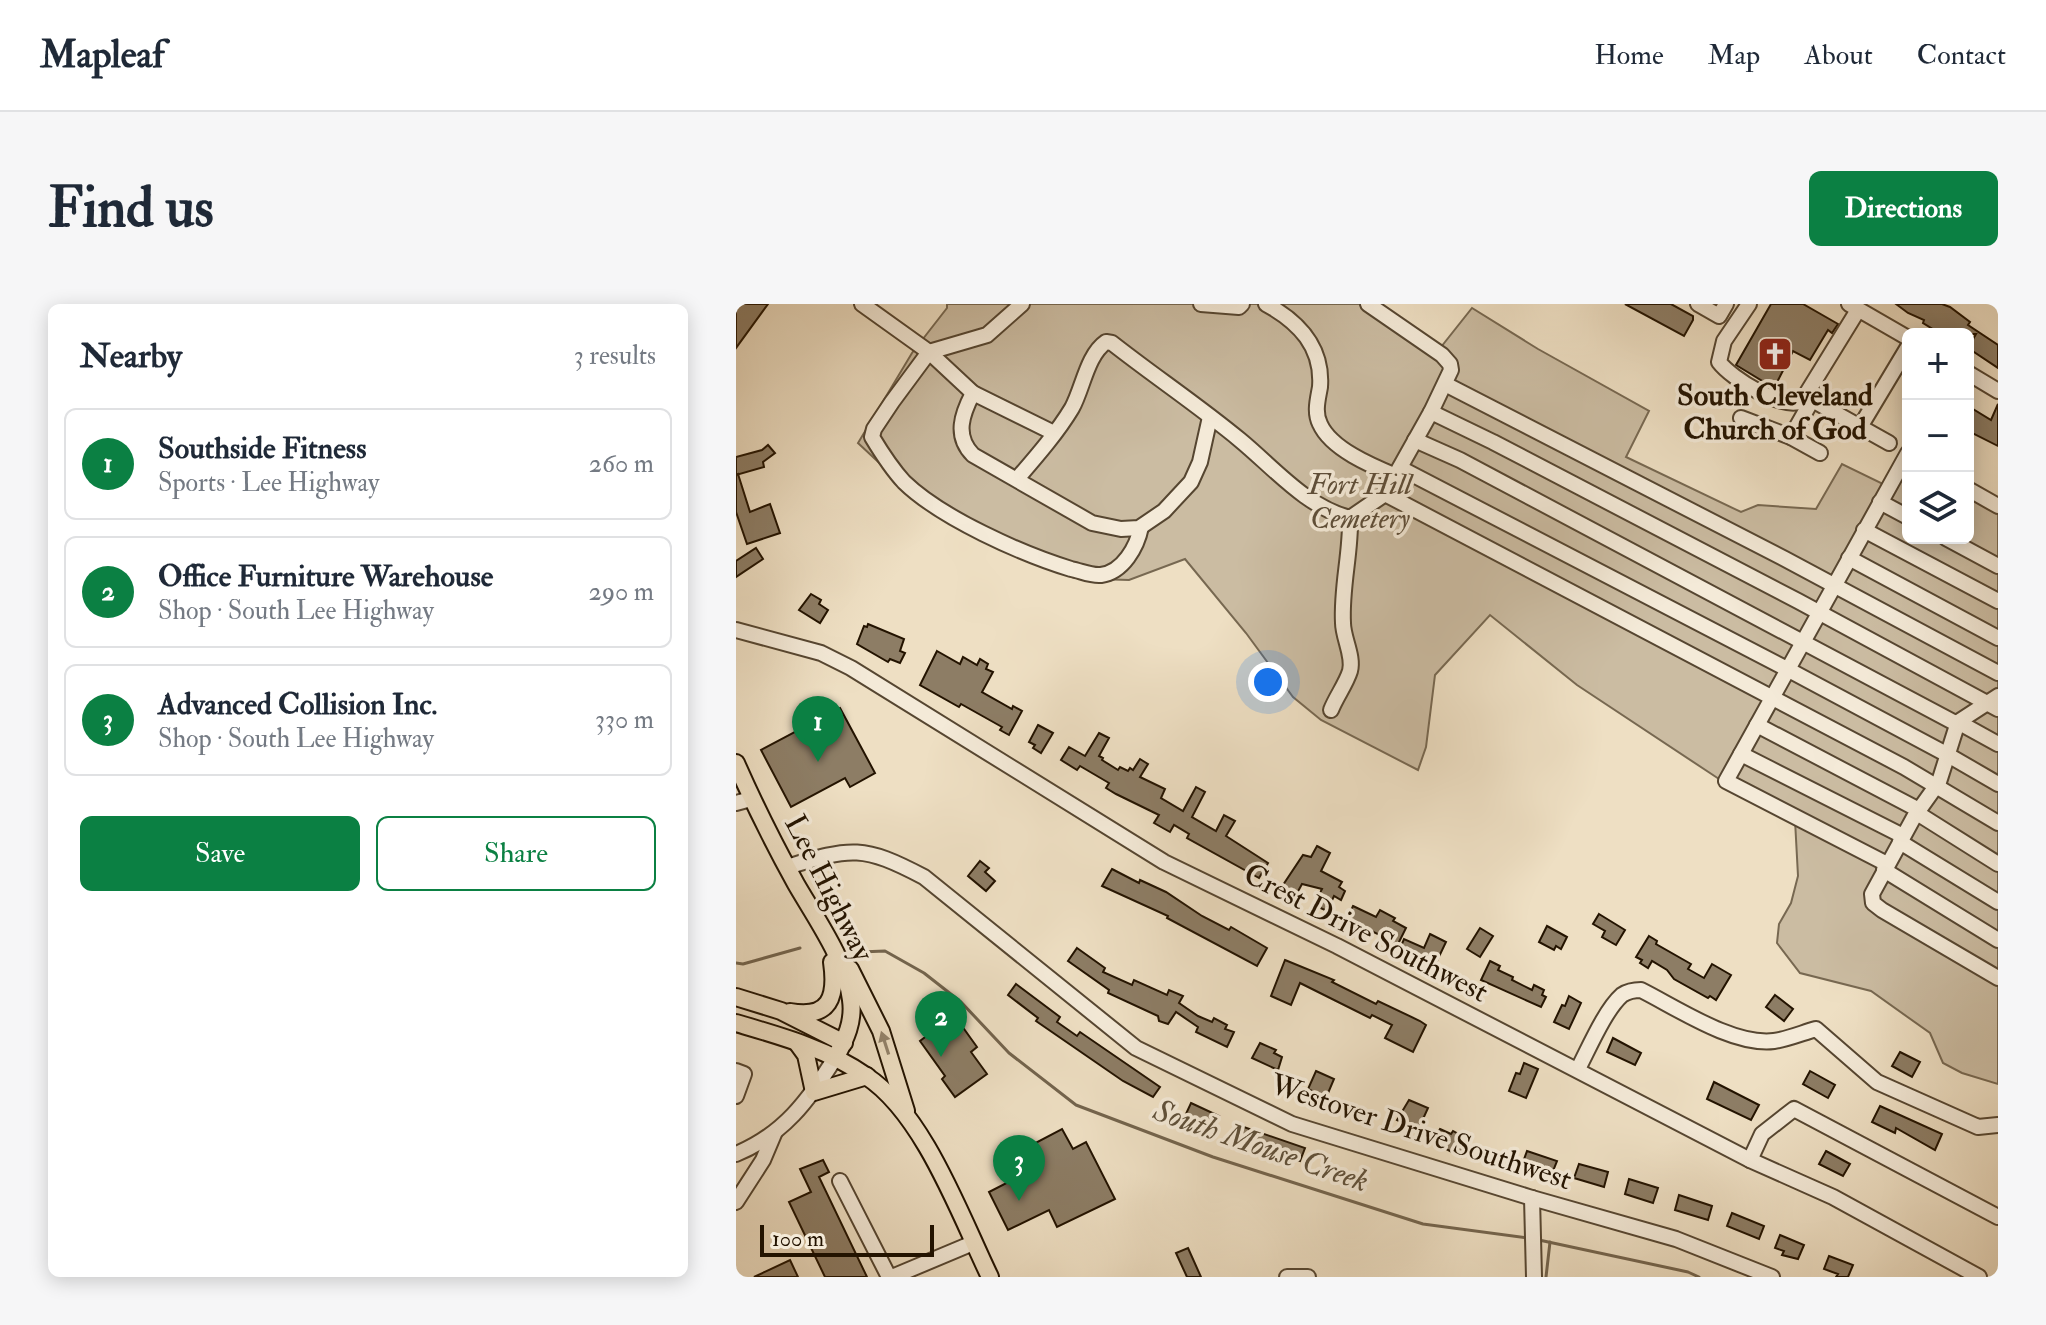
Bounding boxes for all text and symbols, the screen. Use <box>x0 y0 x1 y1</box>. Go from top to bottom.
text: Mapleaf <box>40 31 165 79</box>
text: Home <box>1594 38 1664 73</box>
text: Map <box>1708 38 1760 73</box>
text: About <box>1804 38 1873 73</box>
text: Contact <box>1917 38 2006 73</box>
button: Directions <box>1809 171 1998 246</box>
text: Find us <box>48 173 214 244</box>
map controls <box>1902 328 1974 544</box>
button: + <box>1902 328 1974 400</box>
text: Nearby <box>80 335 182 378</box>
church icon: South Cleveland Church of God <box>1756 335 1794 373</box>
text: 3 results <box>574 340 656 372</box>
place label: South Cleveland Church of God <box>1677 377 1873 448</box>
button: − <box>1902 400 1974 472</box>
text: Southside Fitness <box>158 430 366 467</box>
text: 1 <box>103 448 113 480</box>
text: 260 m <box>589 448 654 480</box>
park label: Fort Hill Cemetery <box>1306 466 1415 537</box>
text: Sports · Lee Highway <box>158 467 379 499</box>
button: layers <box>1902 472 1974 544</box>
text: Office Furniture Warehouse <box>158 558 493 595</box>
text: 2 <box>101 576 115 608</box>
text: 290 m <box>589 576 654 608</box>
text: Shop · South Lee Highway <box>158 595 434 627</box>
your location <box>1248 662 1288 702</box>
text: Advanced Collision Inc. <box>158 686 437 723</box>
pin: 1 <box>792 696 844 762</box>
text: 3 <box>103 704 113 736</box>
text: 330 m <box>595 704 654 736</box>
text: Shop · South Lee Highway <box>158 723 434 755</box>
street label: Lee Highway <box>776 809 882 968</box>
button: Save <box>80 816 360 891</box>
button: Share <box>376 816 656 891</box>
street label: Crest Drive Southwest <box>1238 855 1495 1011</box>
pin: 2 <box>915 991 967 1057</box>
one-way arrow <box>878 1030 890 1054</box>
street label: Westover Drive Southwest <box>1265 1065 1577 1198</box>
water label: South Mouse Creek <box>1147 1090 1374 1202</box>
pin: 3 <box>993 1135 1045 1201</box>
scale bar <box>760 1221 934 1257</box>
text: 100 m <box>772 1225 824 1253</box>

